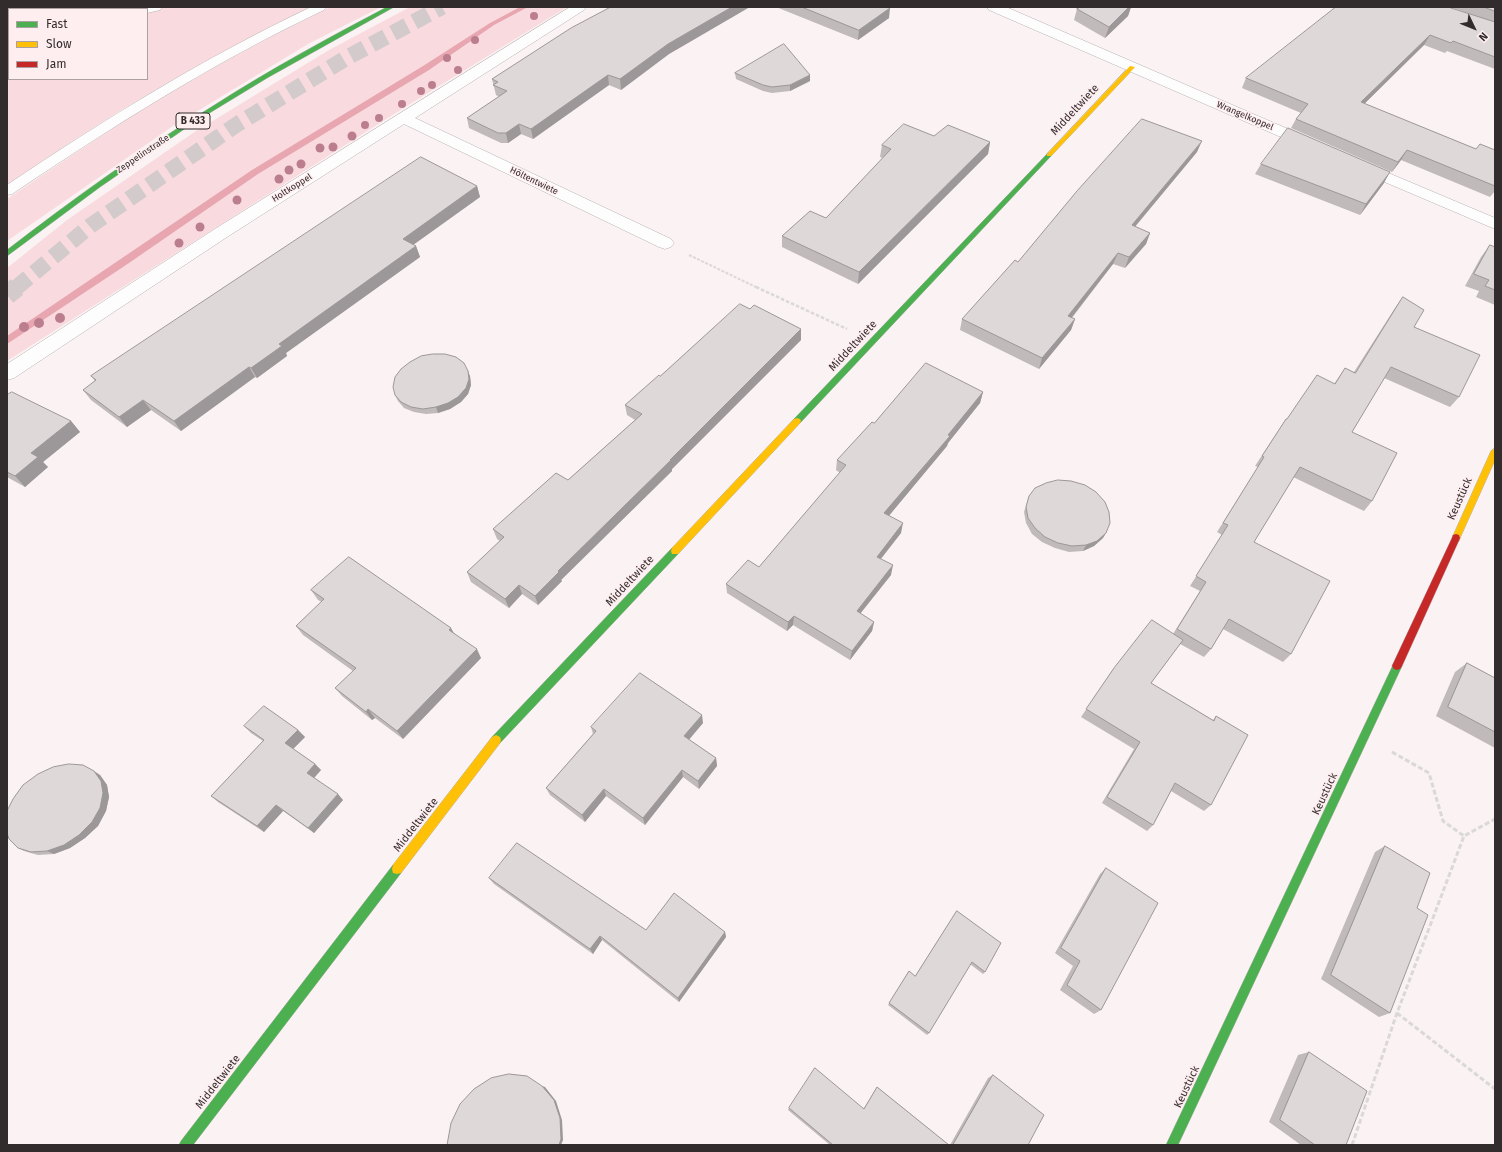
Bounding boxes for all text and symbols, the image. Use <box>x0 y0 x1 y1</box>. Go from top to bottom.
legend <box>8 8 148 80</box>
north arrow <box>1454 8 1494 48</box>
text: Fast <box>46 17 68 31</box>
text: N <box>1476 29 1490 44</box>
text: Slow <box>46 37 72 51</box>
text: Jam <box>46 57 66 71</box>
street label: Middeltwiete <box>1048 82 1102 138</box>
street label: Wrangelkoppel <box>1215 99 1275 133</box>
road number: B 433 <box>176 113 210 129</box>
street label: Zeppelinstraße <box>115 132 171 176</box>
street label: Höltentwiete <box>508 165 560 197</box>
street label: Holtkoppel <box>270 171 314 205</box>
street label: Middeltwiete <box>826 318 880 374</box>
street label: Keustück <box>1445 476 1475 522</box>
street label: Middeltwiete <box>603 553 657 609</box>
street label: Keustück <box>1309 771 1341 817</box>
street label: Middeltwiete <box>391 795 441 855</box>
street label: Middeltwiete <box>193 1052 243 1112</box>
street label: Keustück <box>1171 1064 1203 1110</box>

